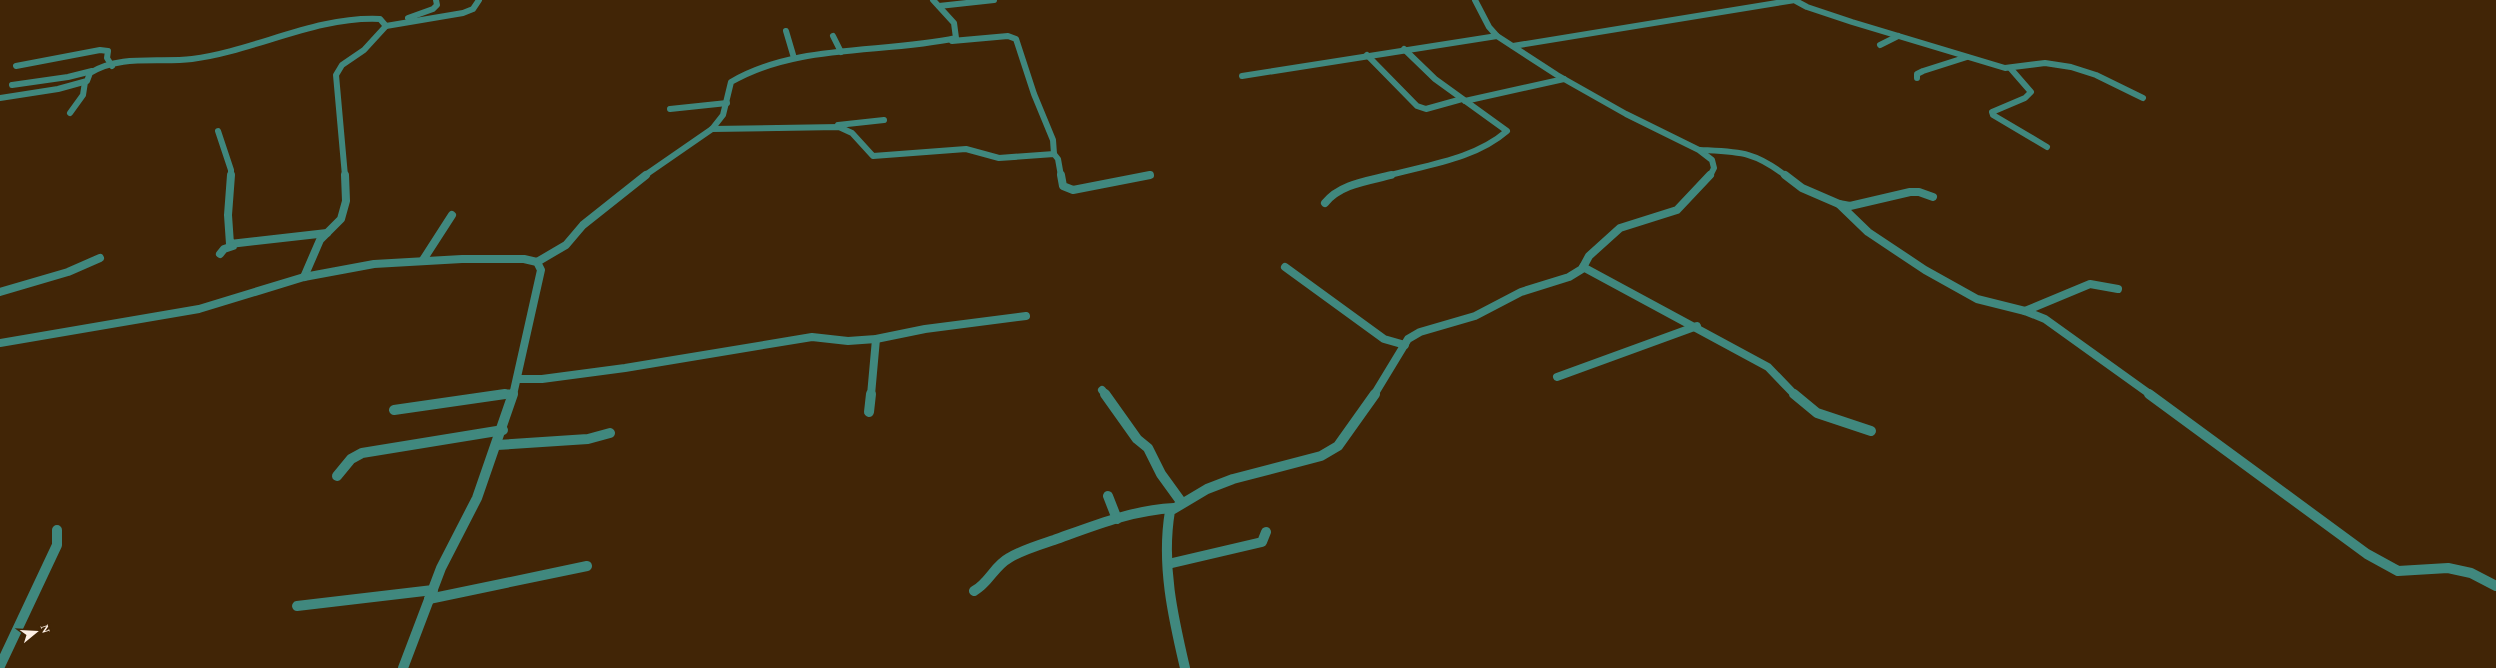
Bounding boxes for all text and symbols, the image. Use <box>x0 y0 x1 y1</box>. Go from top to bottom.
north arrow <box>16 612 56 652</box>
text: N <box>39 623 52 635</box>

